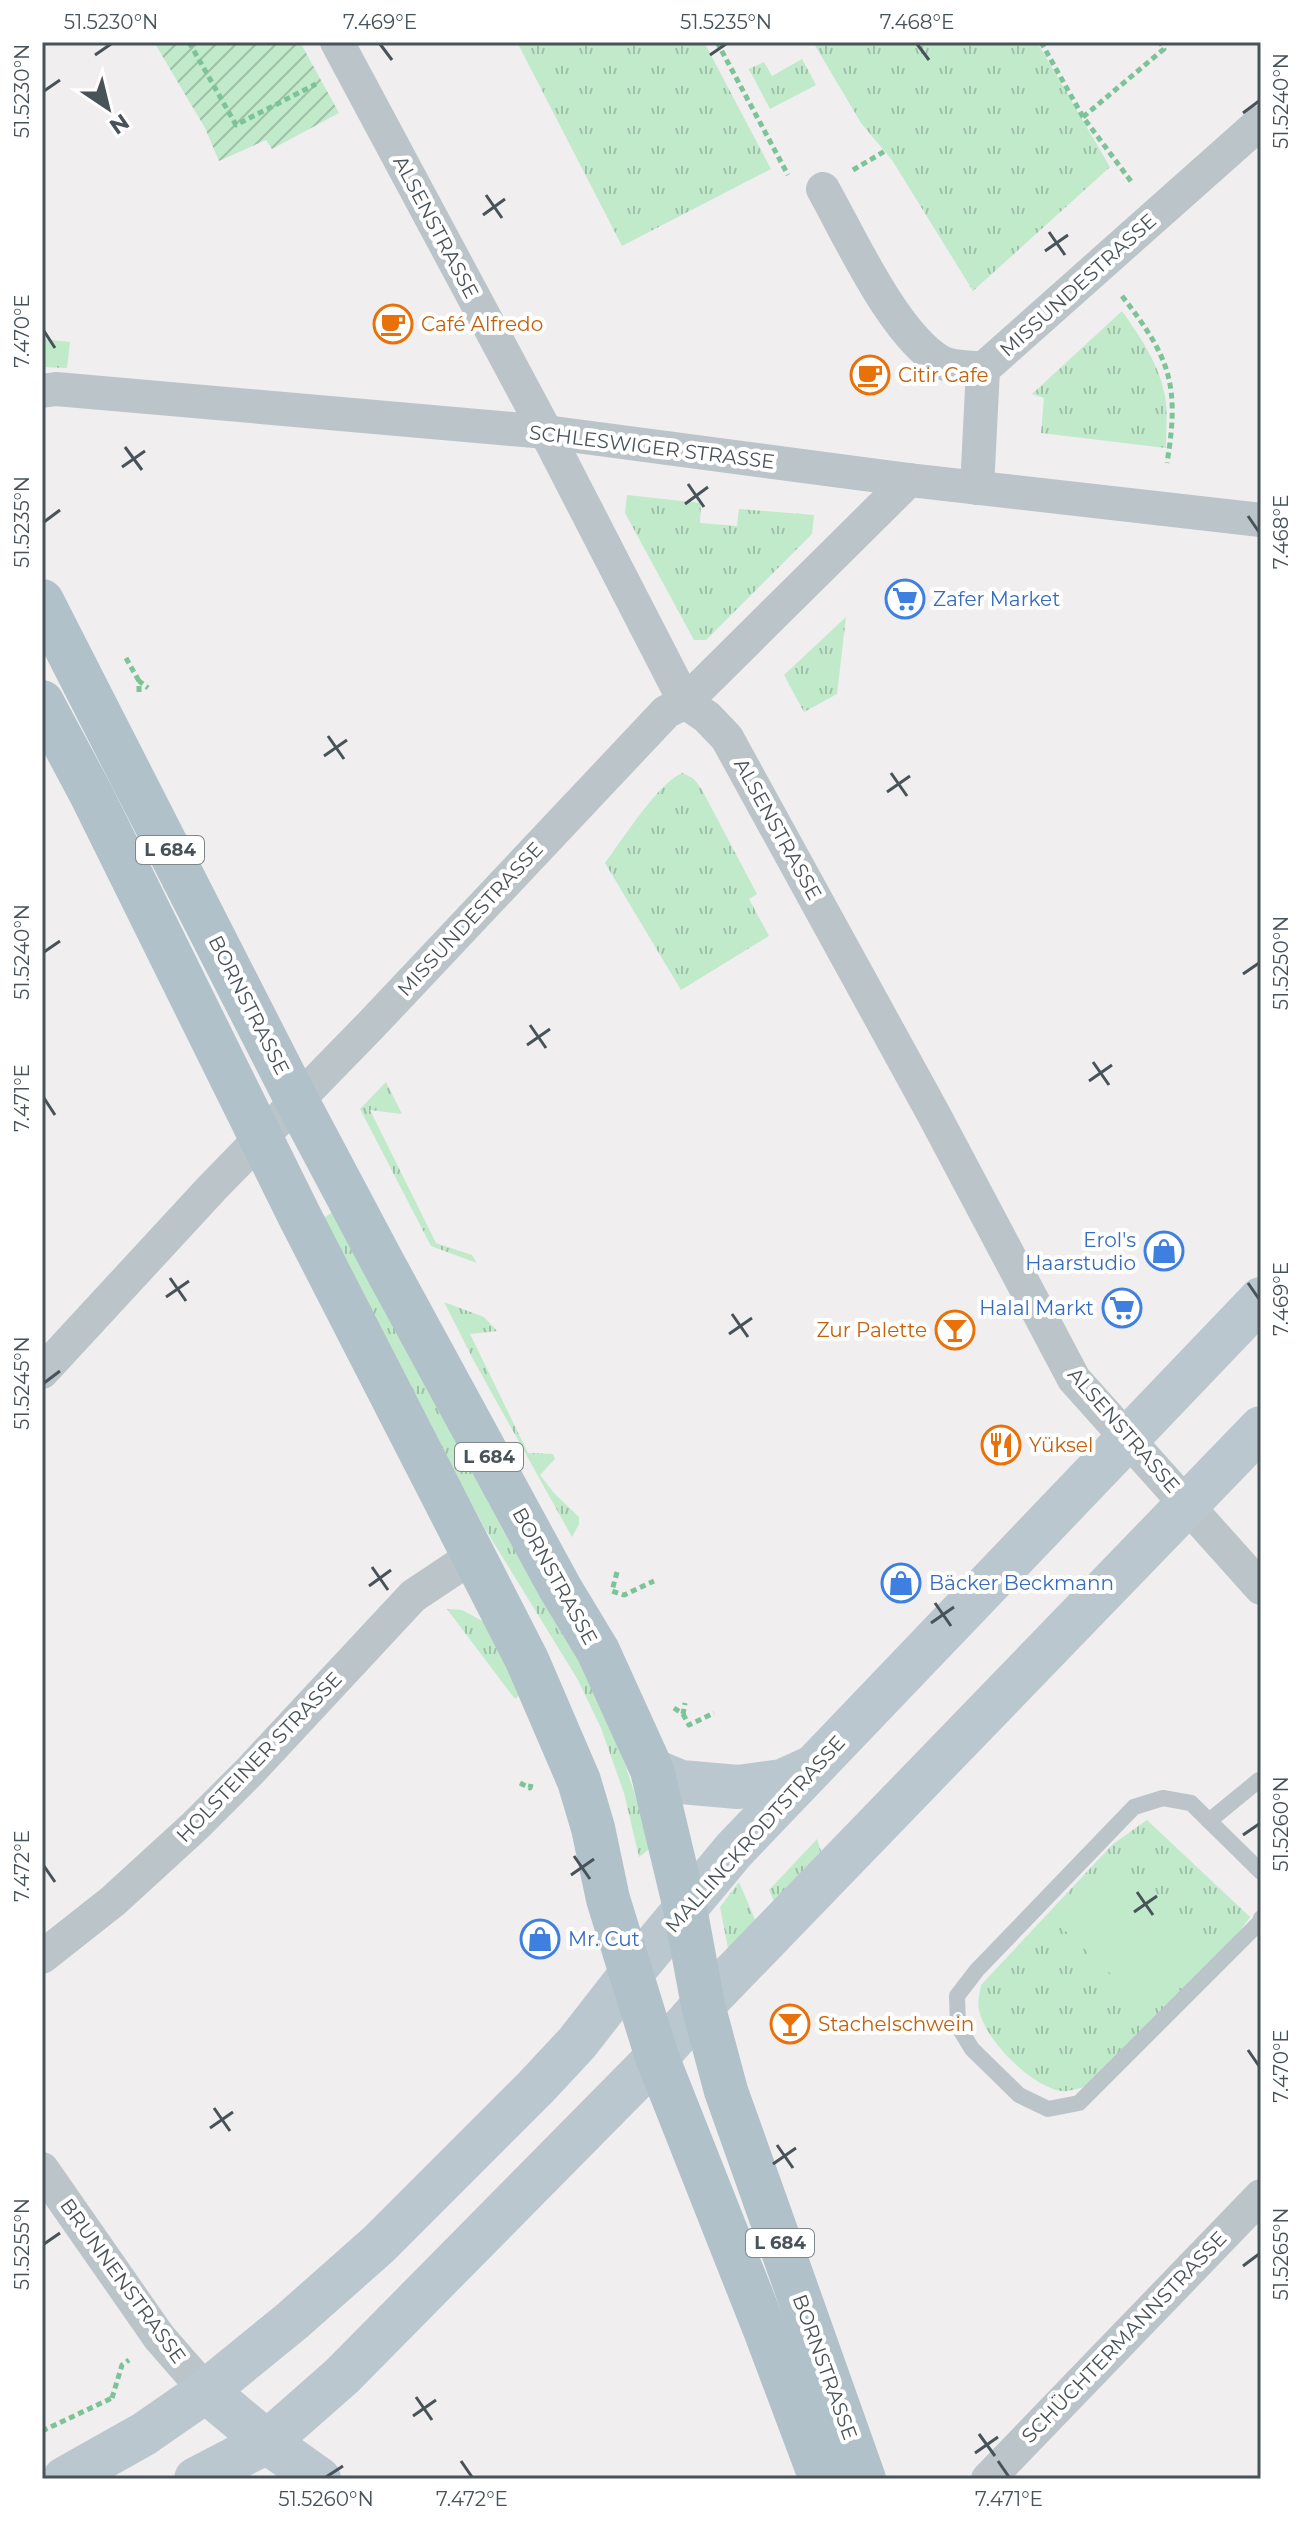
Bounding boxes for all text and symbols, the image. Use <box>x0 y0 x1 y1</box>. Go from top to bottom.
text: 51.5230°N <box>64 10 158 34</box>
text: 7.469°E <box>343 10 417 34</box>
text: 51.5235°N <box>680 10 772 34</box>
text: 7.468°E <box>880 10 954 34</box>
text: 51.5230°N <box>10 44 34 138</box>
text: 51.5240°N <box>1269 53 1293 149</box>
north arrow <box>68 68 148 148</box>
text: N <box>104 108 134 140</box>
street label: ALSENSTRASSE <box>388 151 484 303</box>
street label: MISSUNDESTRASSE <box>995 208 1161 362</box>
text: 7.470°E <box>10 294 34 368</box>
cafe icon: Café Alfredo <box>372 303 414 345</box>
place label: Café Alfredo <box>421 312 543 336</box>
cafe icon: Citir Cafe <box>849 354 891 396</box>
place label: Citir Cafe <box>898 363 989 387</box>
street label: SCHLESWIGER STRASSE <box>528 420 776 474</box>
text: 51.5235°N <box>10 476 34 568</box>
text: 7.468°E <box>1269 495 1293 569</box>
supermarket icon: Zafer Market <box>884 578 926 620</box>
place label: Zafer Market <box>933 587 1060 611</box>
street label: ALSENSTRASSE <box>729 754 827 904</box>
road number: L 684 <box>136 836 204 864</box>
street label: MISSUNDESTRASSE <box>392 837 548 1001</box>
text: 51.5240°N <box>10 904 34 1000</box>
text: 51.5250°N <box>1269 916 1293 1010</box>
street label: BORNSTRASSE <box>204 931 294 1079</box>
text: 7.471°E <box>10 1064 34 1132</box>
place label: Erol's Haarstudio <box>1025 1228 1136 1275</box>
shop icon: Erol's Haarstudio <box>1143 1230 1185 1272</box>
text: 7.469°E <box>1269 1262 1293 1336</box>
supermarket icon: Halal Markt <box>1101 1287 1143 1329</box>
place label: Halal Markt <box>979 1296 1094 1320</box>
bar icon: Zur Palette <box>934 1309 976 1351</box>
place label: Zur Palette <box>816 1318 927 1342</box>
text: 51.5245°N <box>10 1336 34 1430</box>
street label: ALSENSTRASSE <box>1063 1362 1185 1498</box>
restaurant icon: Yüksel <box>980 1424 1022 1466</box>
place label: Yüksel <box>1029 1433 1093 1457</box>
road number: L 684 <box>455 1443 523 1471</box>
street label: BORNSTRASSE <box>507 1503 603 1649</box>
shop icon: Bäcker Beckmann <box>880 1562 922 1604</box>
place label: Bäcker Beckmann <box>929 1571 1114 1595</box>
street label: HOLSTEINER STRASSE <box>171 1667 347 1847</box>
street label: MALLINCKRODTSTRASSE <box>660 1731 850 1937</box>
text: 51.5260°N <box>1269 1776 1293 1872</box>
text: 7.472°E <box>10 1830 34 1902</box>
shop icon: Mr. Cut <box>519 1918 561 1960</box>
place label: Mr. Cut <box>568 1927 640 1951</box>
bar icon: Stachelschwein <box>769 2003 811 2045</box>
place label: Stachelschwein <box>818 2012 974 2036</box>
text: 7.470°E <box>1269 2029 1293 2103</box>
street label: BRUNNENSTRASSE <box>55 2194 191 2368</box>
text: 51.5255°N <box>10 2198 34 2290</box>
text: 51.5265°N <box>1269 2207 1293 2301</box>
street label: SCHÜCHTERMANNSTRASSE <box>1016 2226 1232 2448</box>
road number: L 684 <box>746 2229 814 2257</box>
street label: BORNSTRASSE <box>788 2291 862 2443</box>
text: 51.5260°N <box>278 2487 374 2511</box>
text: 7.472°E <box>436 2487 508 2511</box>
text: 7.471°E <box>975 2487 1043 2511</box>

